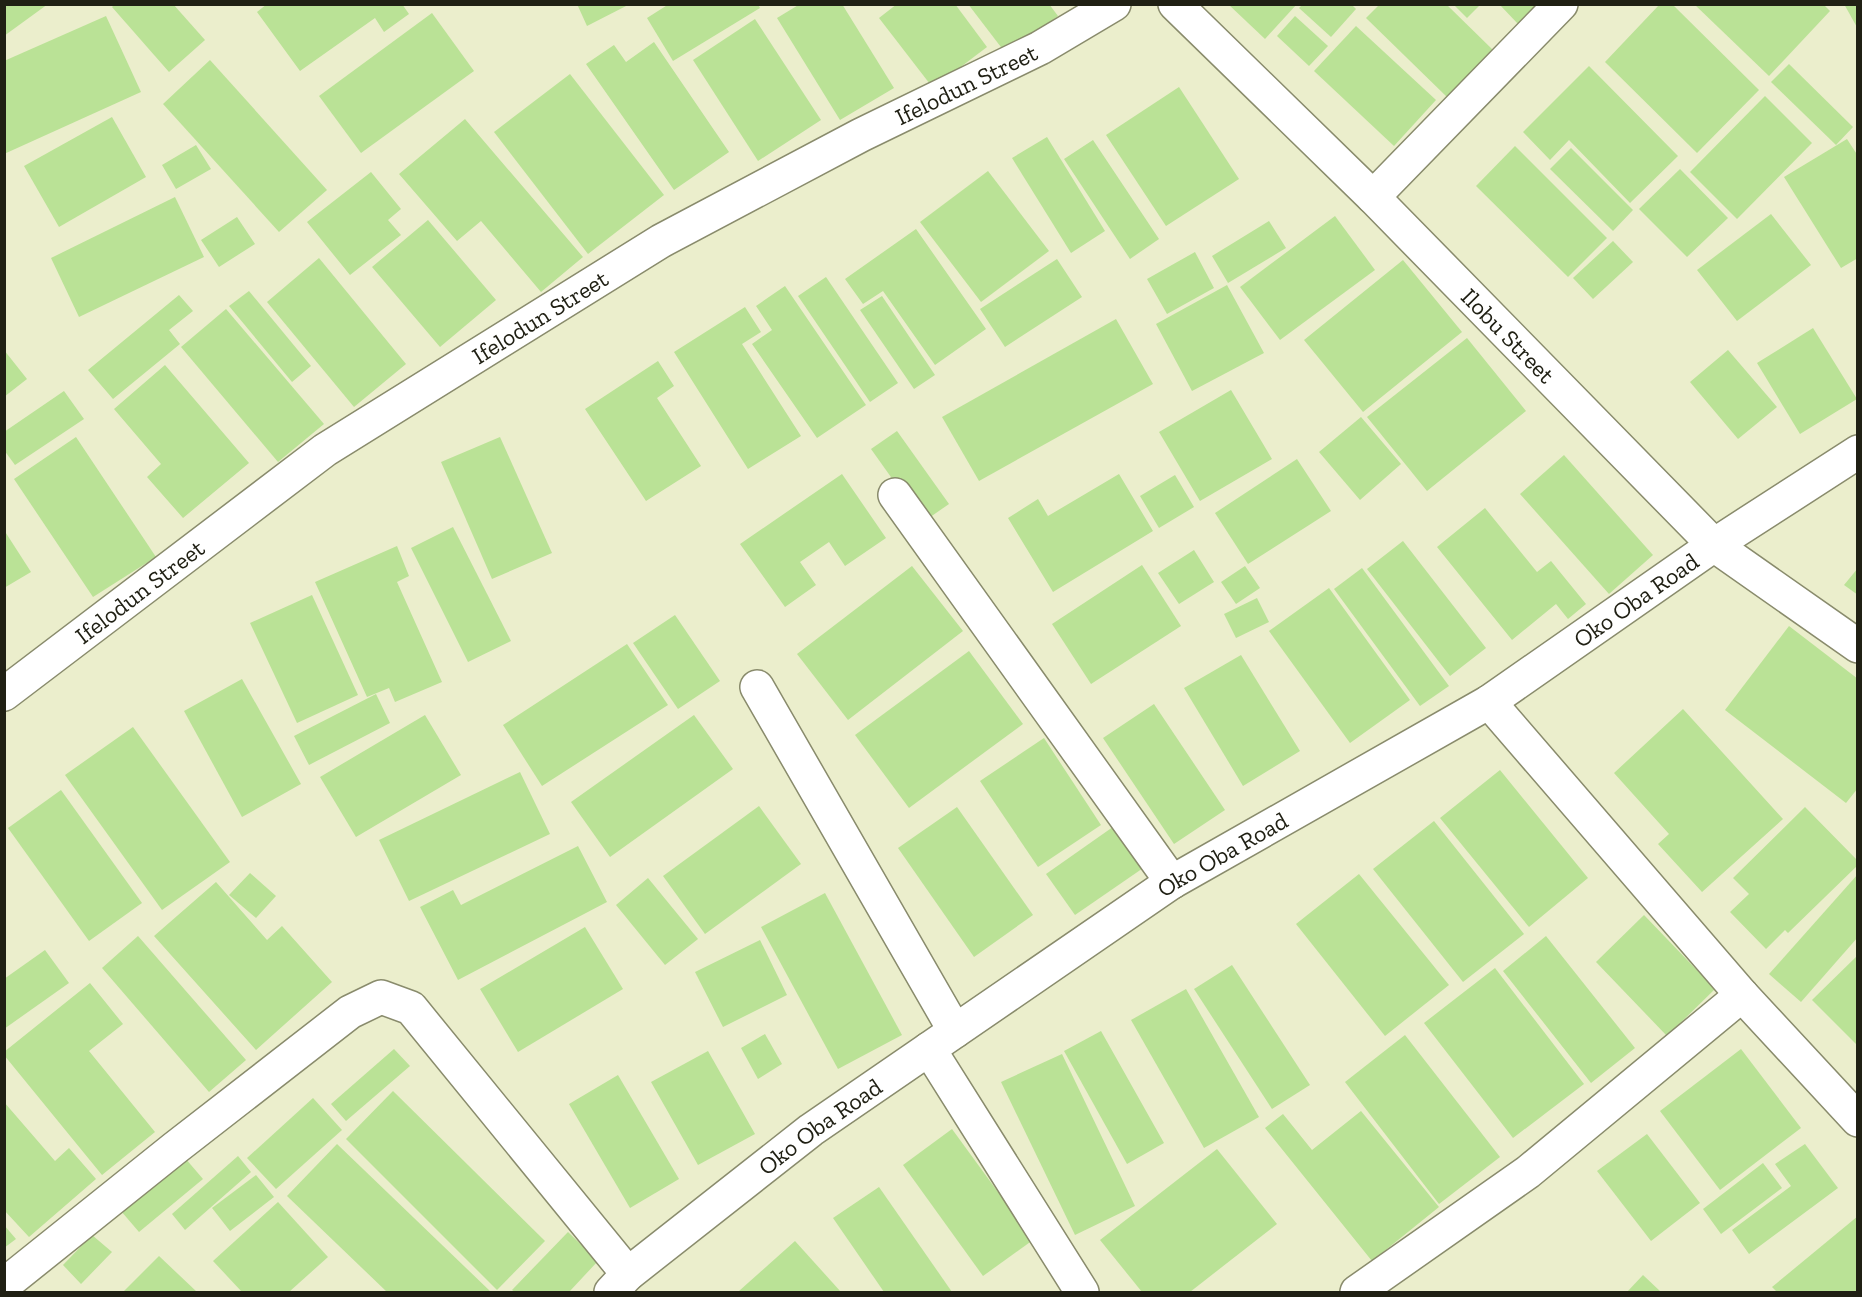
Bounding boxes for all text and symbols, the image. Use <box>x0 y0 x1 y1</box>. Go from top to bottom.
street label: Ifelodun Street <box>890 37 1042 131</box>
street label: Ifelodun Street <box>466 263 613 370</box>
street label: Ilobu Street <box>1456 282 1561 389</box>
street label: Ifelodun Street <box>69 533 210 649</box>
street label: Oko Oba Road <box>1568 546 1704 653</box>
street label: Oko Oba Road <box>1151 805 1293 903</box>
street label: Oko Oba Road <box>752 1071 887 1181</box>

